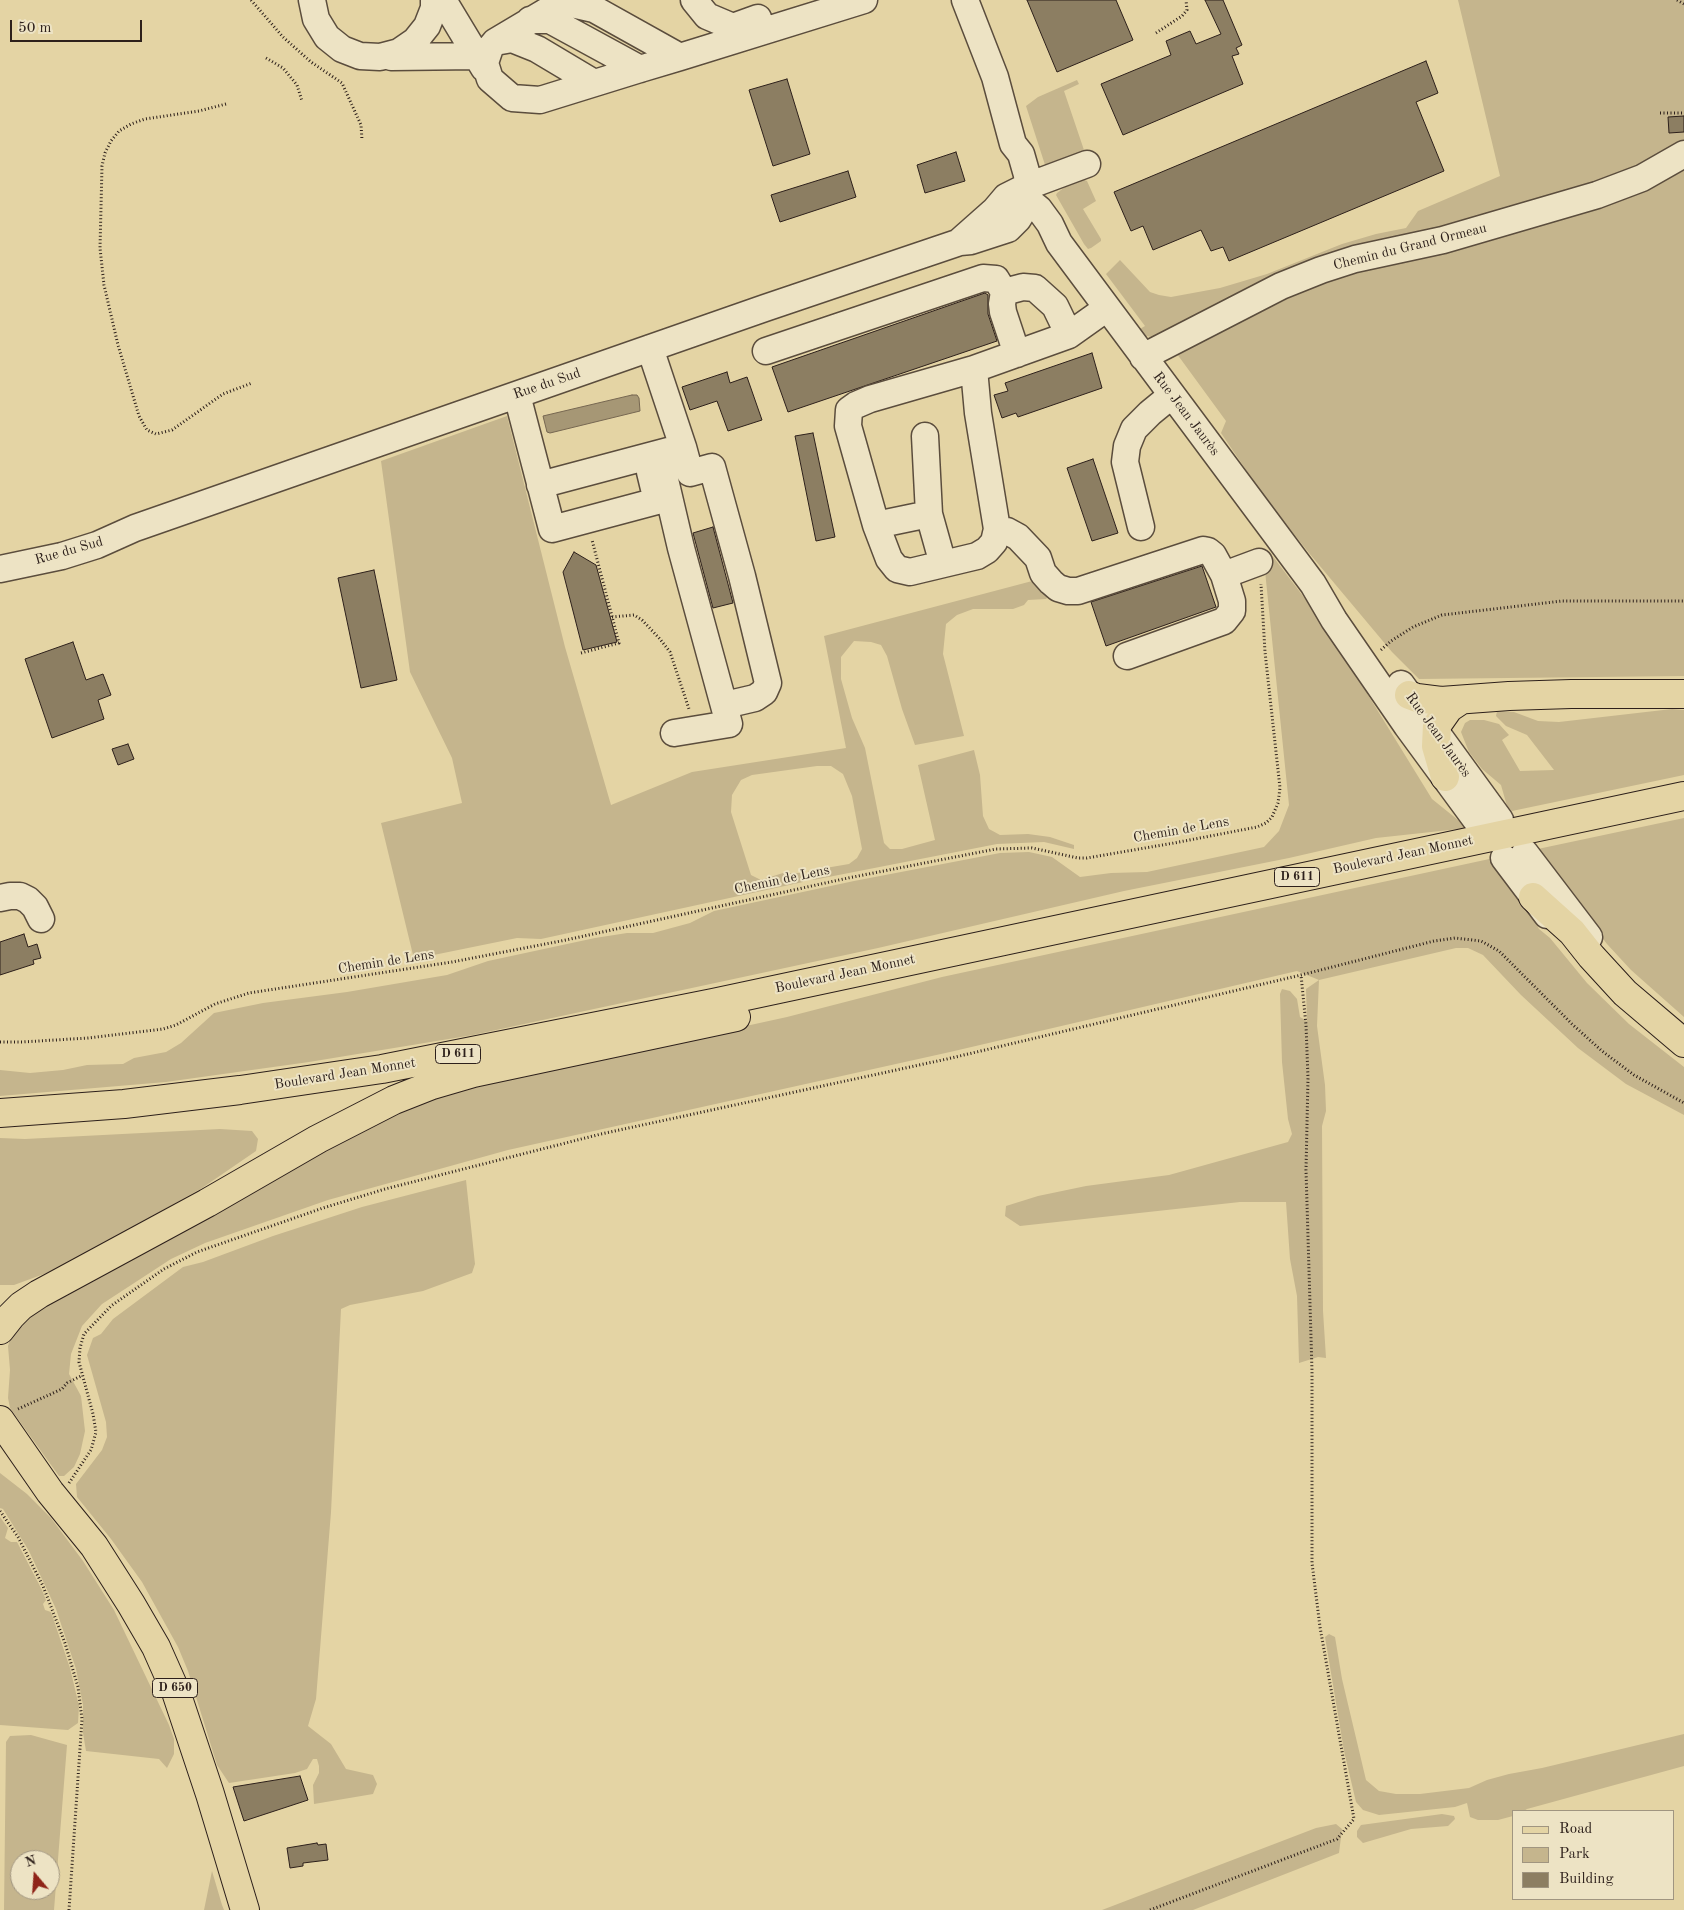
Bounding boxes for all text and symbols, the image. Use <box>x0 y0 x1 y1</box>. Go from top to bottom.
scale bar <box>12 10 145 42</box>
text: 50 m <box>18 21 52 36</box>
street label: Chemin du Grand Ormeau <box>1332 220 1488 274</box>
street label: Rue du Sud <box>511 365 583 403</box>
street label: Rue Jean Jaurès <box>1149 369 1223 459</box>
street label: Rue du Sud <box>33 533 105 569</box>
street label: Rue Jean Jaurès <box>1402 689 1474 781</box>
street label: Chemin de Lens <box>1132 813 1230 847</box>
street label: Boulevard Jean Monnet <box>1331 832 1475 878</box>
street label: Chemin de Lens <box>733 862 831 898</box>
road number: D 611 <box>1274 868 1320 886</box>
street label: Chemin de Lens <box>337 946 435 978</box>
street label: Boulevard Jean Monnet <box>773 951 917 997</box>
road number: D 611 <box>436 1044 480 1064</box>
street label: Boulevard Jean Monnet <box>273 1055 417 1093</box>
road number: D 650 <box>152 1679 198 1698</box>
legend <box>1512 1810 1674 1900</box>
text: Road <box>1559 1822 1592 1837</box>
text: Park <box>1559 1847 1590 1862</box>
north arrow <box>10 1850 60 1900</box>
text: N <box>23 1853 38 1870</box>
text: Building <box>1559 1872 1614 1887</box>

